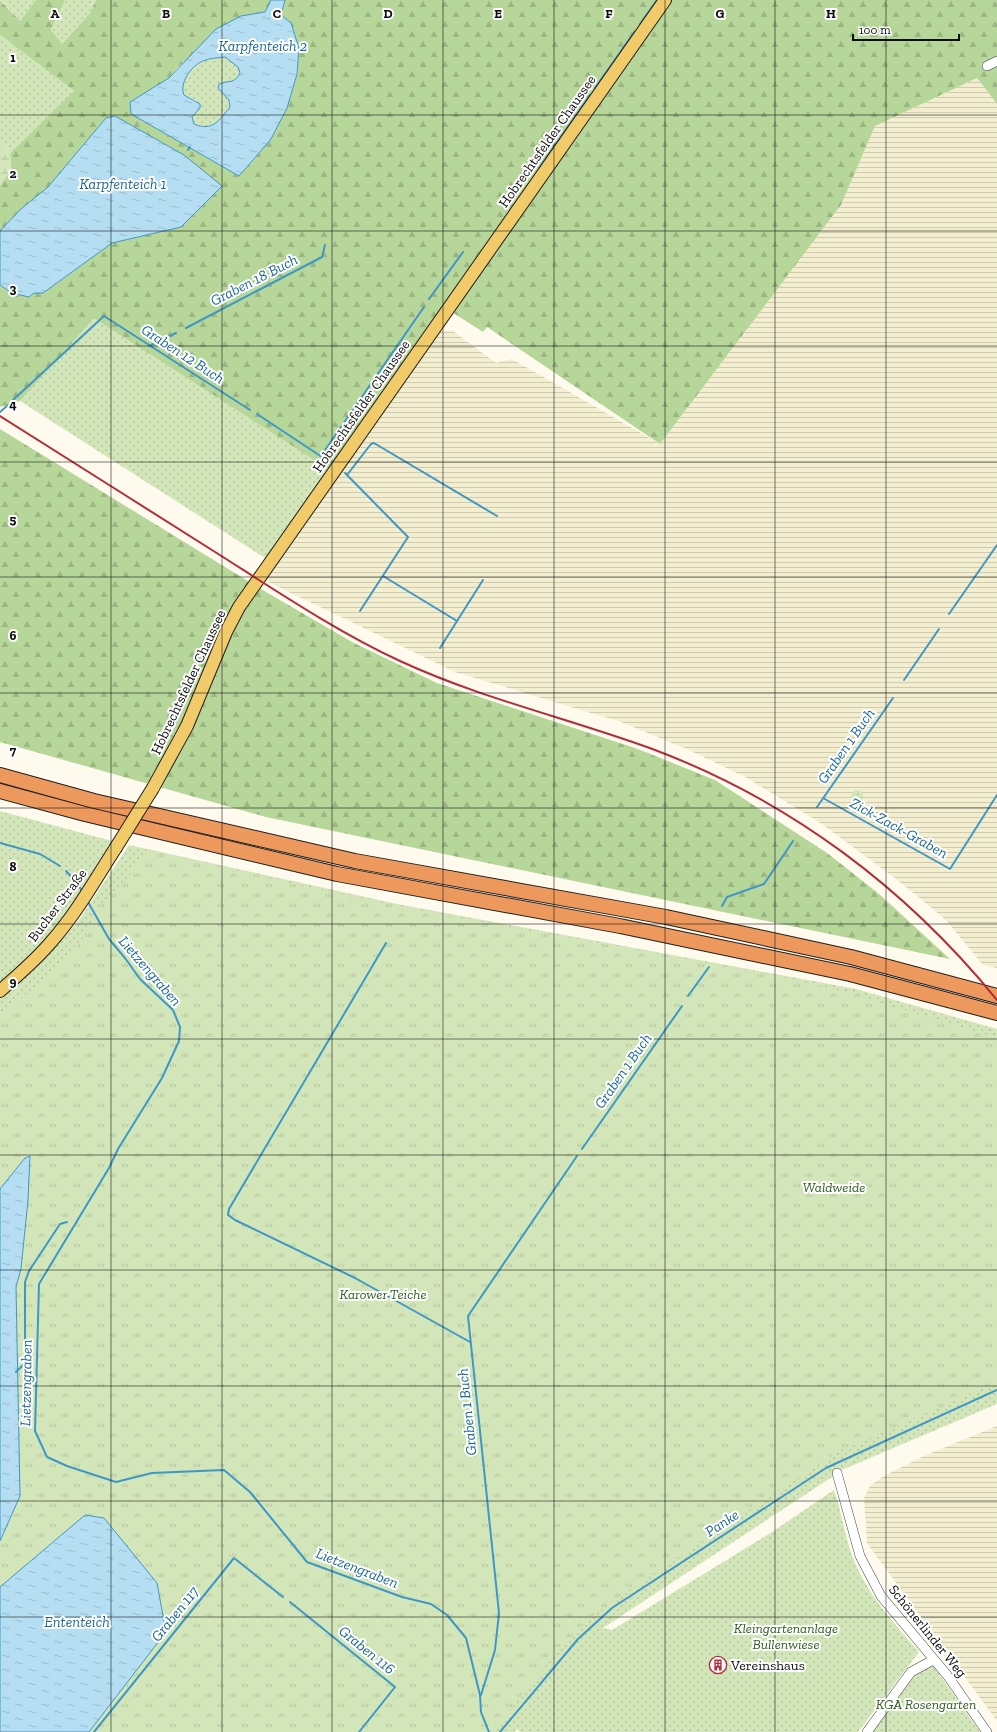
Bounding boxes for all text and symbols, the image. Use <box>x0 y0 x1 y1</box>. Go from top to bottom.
text: A <box>51 6 60 21</box>
text: B <box>162 6 170 21</box>
text: C <box>273 6 281 21</box>
text: D <box>383 6 393 21</box>
text: E <box>494 6 502 21</box>
text: F <box>605 6 613 21</box>
text: G <box>716 6 725 21</box>
text: H <box>826 6 836 21</box>
scale bar <box>853 16 959 42</box>
text: 100 m <box>859 23 891 37</box>
water label: Karpfenteich 2 <box>219 37 307 55</box>
text: 1 <box>10 50 16 65</box>
street label: Hobrechtsfelder Chaussee <box>495 71 600 211</box>
text: 2 <box>10 166 17 181</box>
water label: Karpfenteich 1 <box>80 175 167 193</box>
water label: Graben 18 Buch <box>207 250 301 310</box>
text: 3 <box>10 281 17 296</box>
water label: Graben 12 Buch <box>138 321 228 388</box>
street label: Hobrechtsfelder Chaussee <box>309 336 414 476</box>
text: 4 <box>9 397 17 412</box>
text: 5 <box>10 512 17 527</box>
street label: Hobrechtsfelder Chaussee <box>147 607 230 757</box>
text: 6 <box>10 628 17 643</box>
water label: Graben 1 Buch <box>813 705 879 787</box>
text: 7 <box>10 743 17 758</box>
water label: Zick-Zack-Graben <box>847 794 951 862</box>
text: 8 <box>9 859 17 874</box>
street label: Bucher Straße <box>24 865 91 945</box>
water label: Lietzengraben <box>115 932 185 1010</box>
text: 9 <box>10 974 17 989</box>
water label: Graben 1 Buch <box>590 1030 656 1112</box>
park label: Waldweide <box>803 1179 865 1196</box>
park label: Karower Teiche <box>339 1286 427 1303</box>
water label: Lietzengraben <box>16 1339 36 1427</box>
water label: Graben 1 Buch <box>453 1367 481 1457</box>
water label: Panke <box>702 1505 742 1541</box>
water label: Lietzengraben <box>313 1544 401 1592</box>
water label: Graben 117 <box>147 1582 203 1645</box>
street label: Schönerlinder Weg <box>885 1582 970 1681</box>
water label: Ententeich <box>44 1613 110 1631</box>
park label: Kleingartenanlage Bullenwiese <box>734 1620 838 1653</box>
water label: Graben 116 <box>335 1622 399 1678</box>
building icon: Vereinshaus <box>708 1655 728 1675</box>
place label: Vereinshaus <box>730 1657 805 1674</box>
park label: KGA Rosengarten <box>876 1696 976 1713</box>

